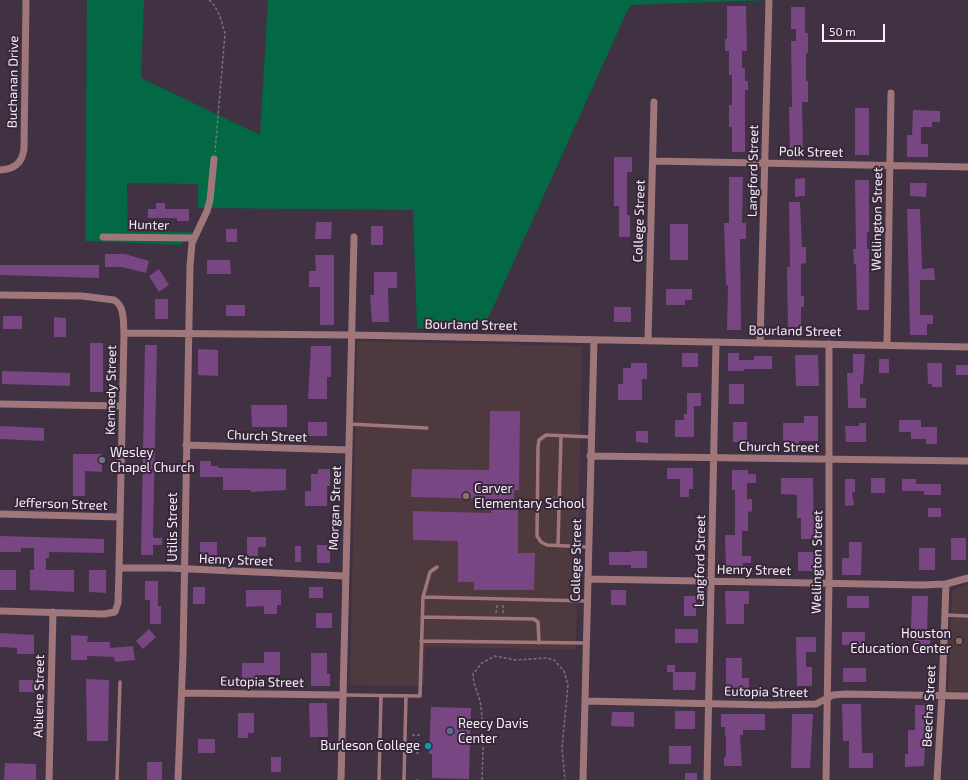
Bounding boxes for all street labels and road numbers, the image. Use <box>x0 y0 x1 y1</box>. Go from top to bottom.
street label: Buchanan Drive <box>4 36 22 128</box>
street label: Langford Street <box>744 125 762 217</box>
street label: Polk Street <box>779 144 843 160</box>
street label: Wellington Street <box>868 167 886 271</box>
street label: College Street <box>630 179 648 263</box>
street label: Hunter <box>128 217 170 233</box>
street label: Bourland Street <box>424 316 518 334</box>
street label: Bourland Street <box>748 322 842 340</box>
street label: Kennedy Street <box>102 345 120 435</box>
street label: Church Street <box>227 427 307 445</box>
street label: Church Street <box>739 439 819 455</box>
street label: Morgan Street <box>326 465 344 551</box>
street label: Utilis Street <box>165 492 181 562</box>
street label: Jefferson Street <box>14 495 108 513</box>
street label: Wellington Street <box>808 510 826 614</box>
street label: Langford Street <box>691 515 709 607</box>
street label: College Street <box>567 519 585 601</box>
street label: Henry Street <box>199 551 273 569</box>
street label: Henry Street <box>717 562 791 578</box>
street label: Abilene Street <box>30 654 48 738</box>
street label: Beecha Street <box>919 665 939 747</box>
street label: Eutopia Street <box>220 673 304 691</box>
street label: Eutopia Street <box>724 683 808 701</box>

